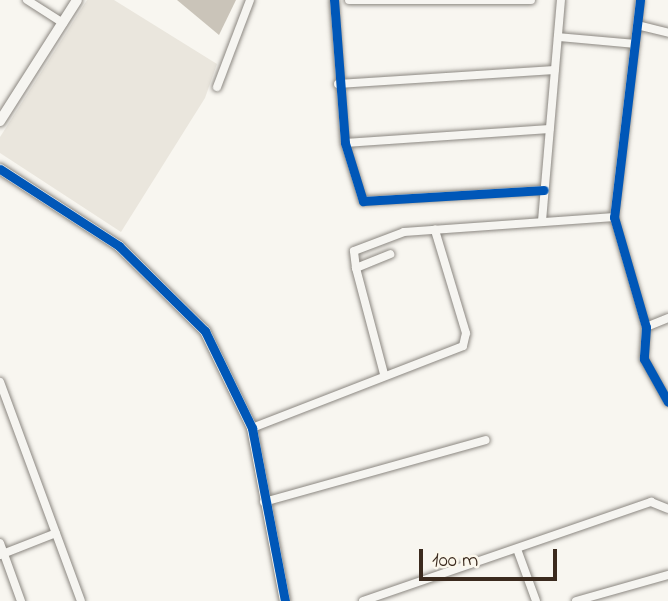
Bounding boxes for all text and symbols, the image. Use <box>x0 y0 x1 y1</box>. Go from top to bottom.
scale bar <box>423 534 561 578</box>
text: 100 m <box>432 546 478 576</box>

